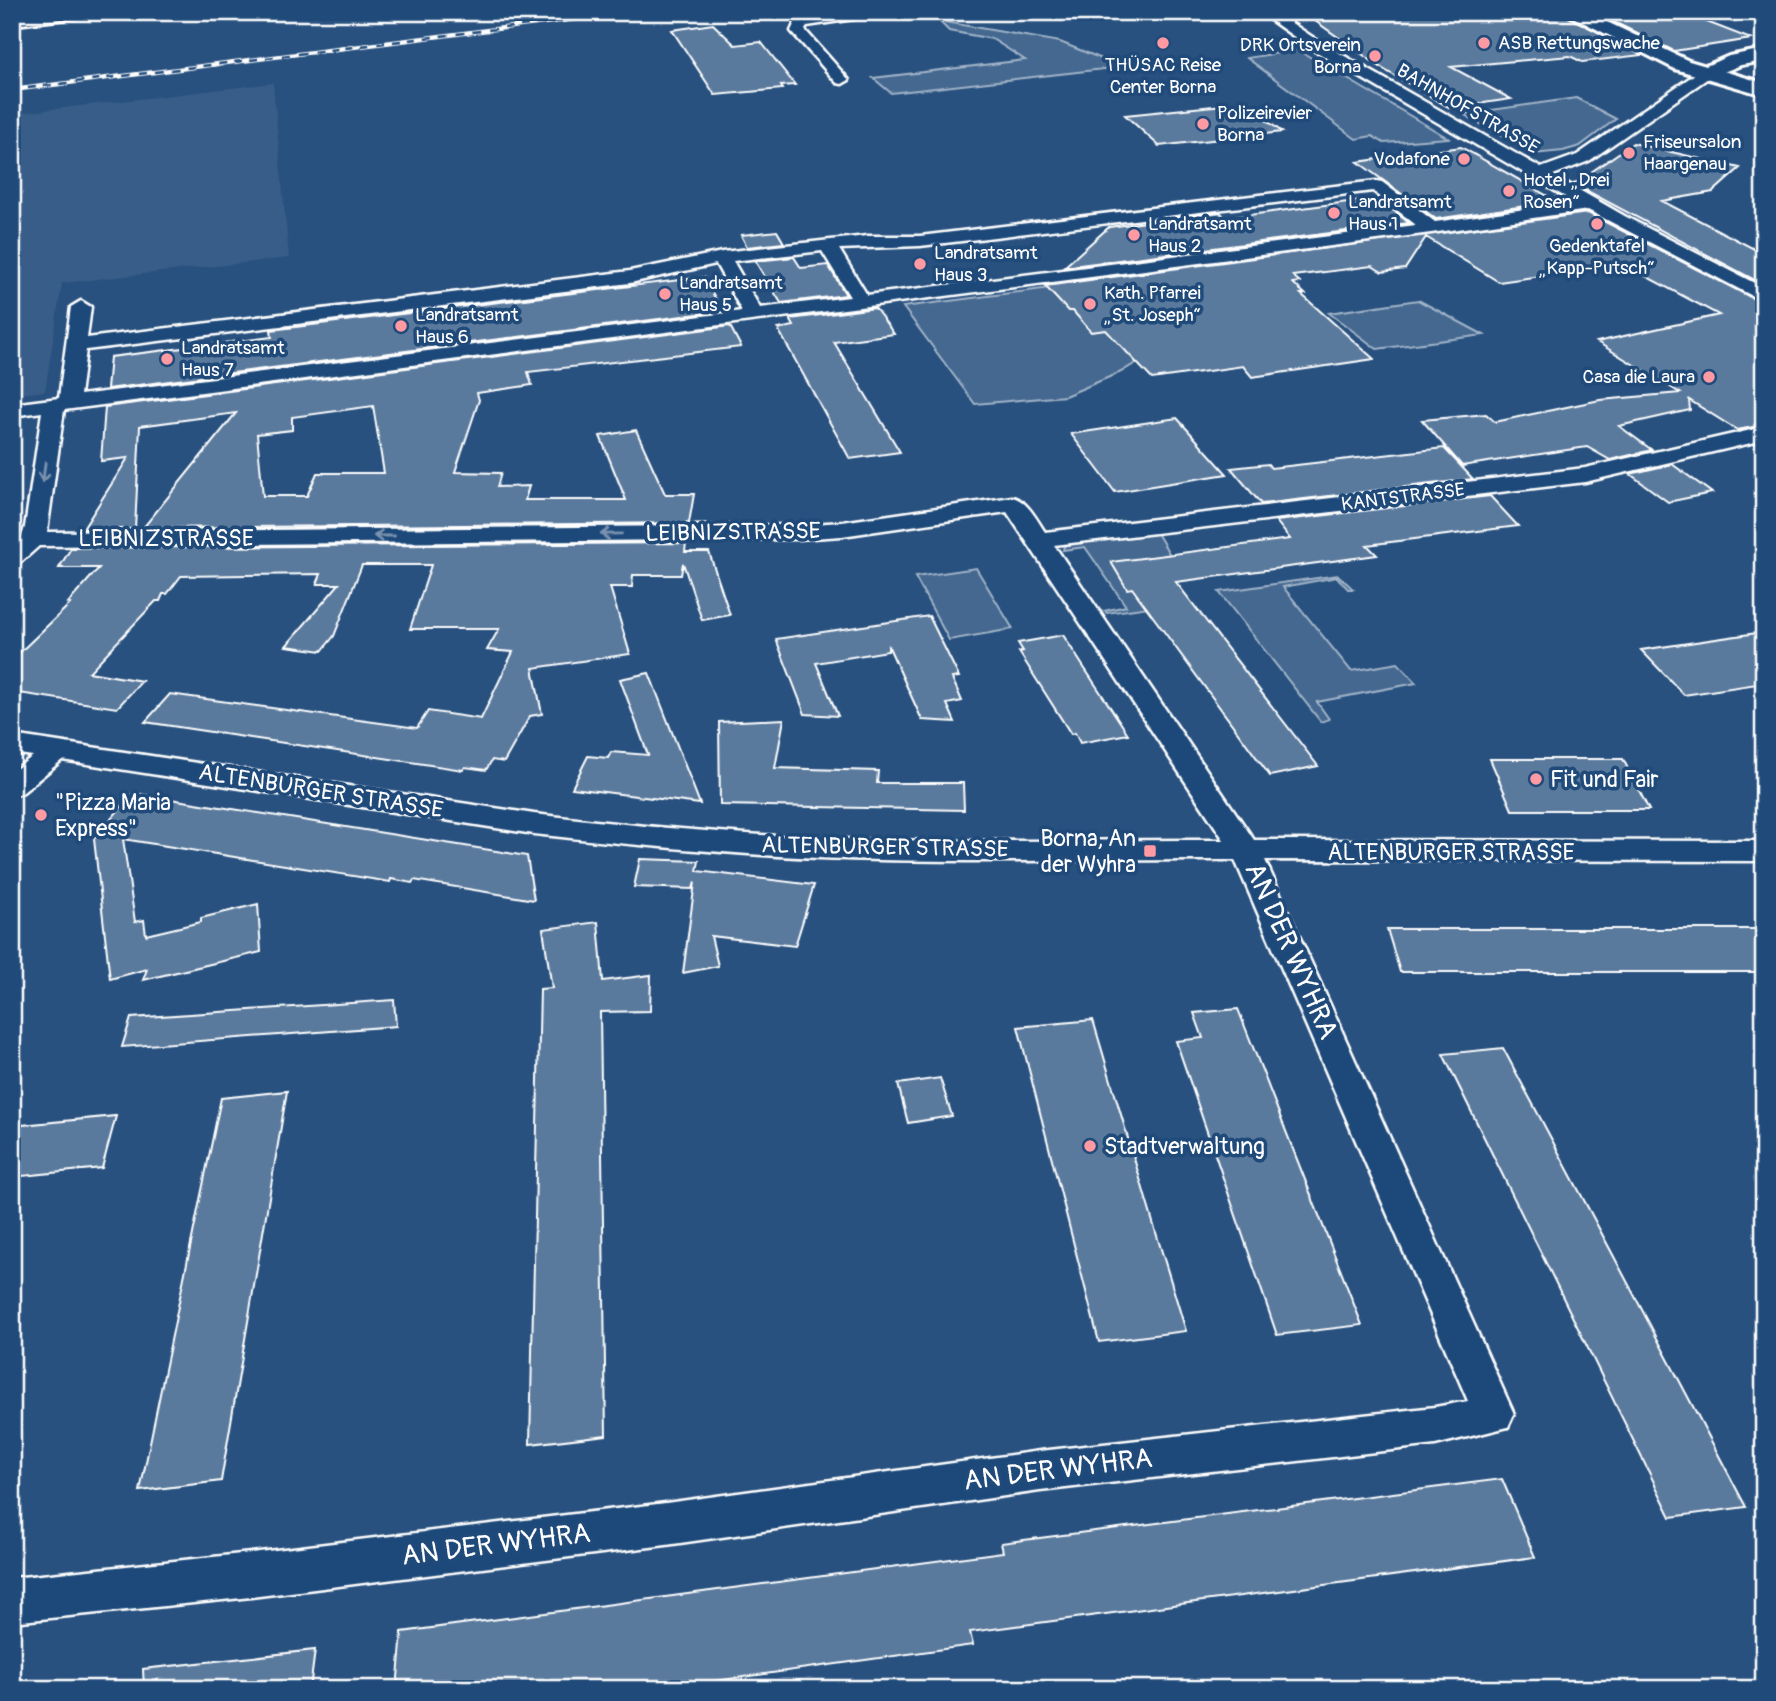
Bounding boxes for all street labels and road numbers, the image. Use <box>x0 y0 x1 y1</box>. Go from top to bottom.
street label: BAHNHOFSTRASSE <box>1393 58 1544 160</box>
street label: KANTSTRASSE <box>1340 478 1466 516</box>
street label: LEIBNIZSTRASSE <box>645 516 821 548</box>
street label: LEIBNIZSTRASSE <box>78 524 254 553</box>
street label: ALTENBURGER STRASSE <box>197 757 445 825</box>
street label: ALTENBURGER STRASSE <box>761 830 1009 864</box>
street label: ALTENBURGER STRASSE <box>1327 838 1575 867</box>
street label: AN DER WYHRA <box>1236 857 1346 1045</box>
street label: AN DER WYHRA <box>962 1441 1154 1499</box>
street label: AN DER WYHRA <box>400 1516 592 1574</box>

